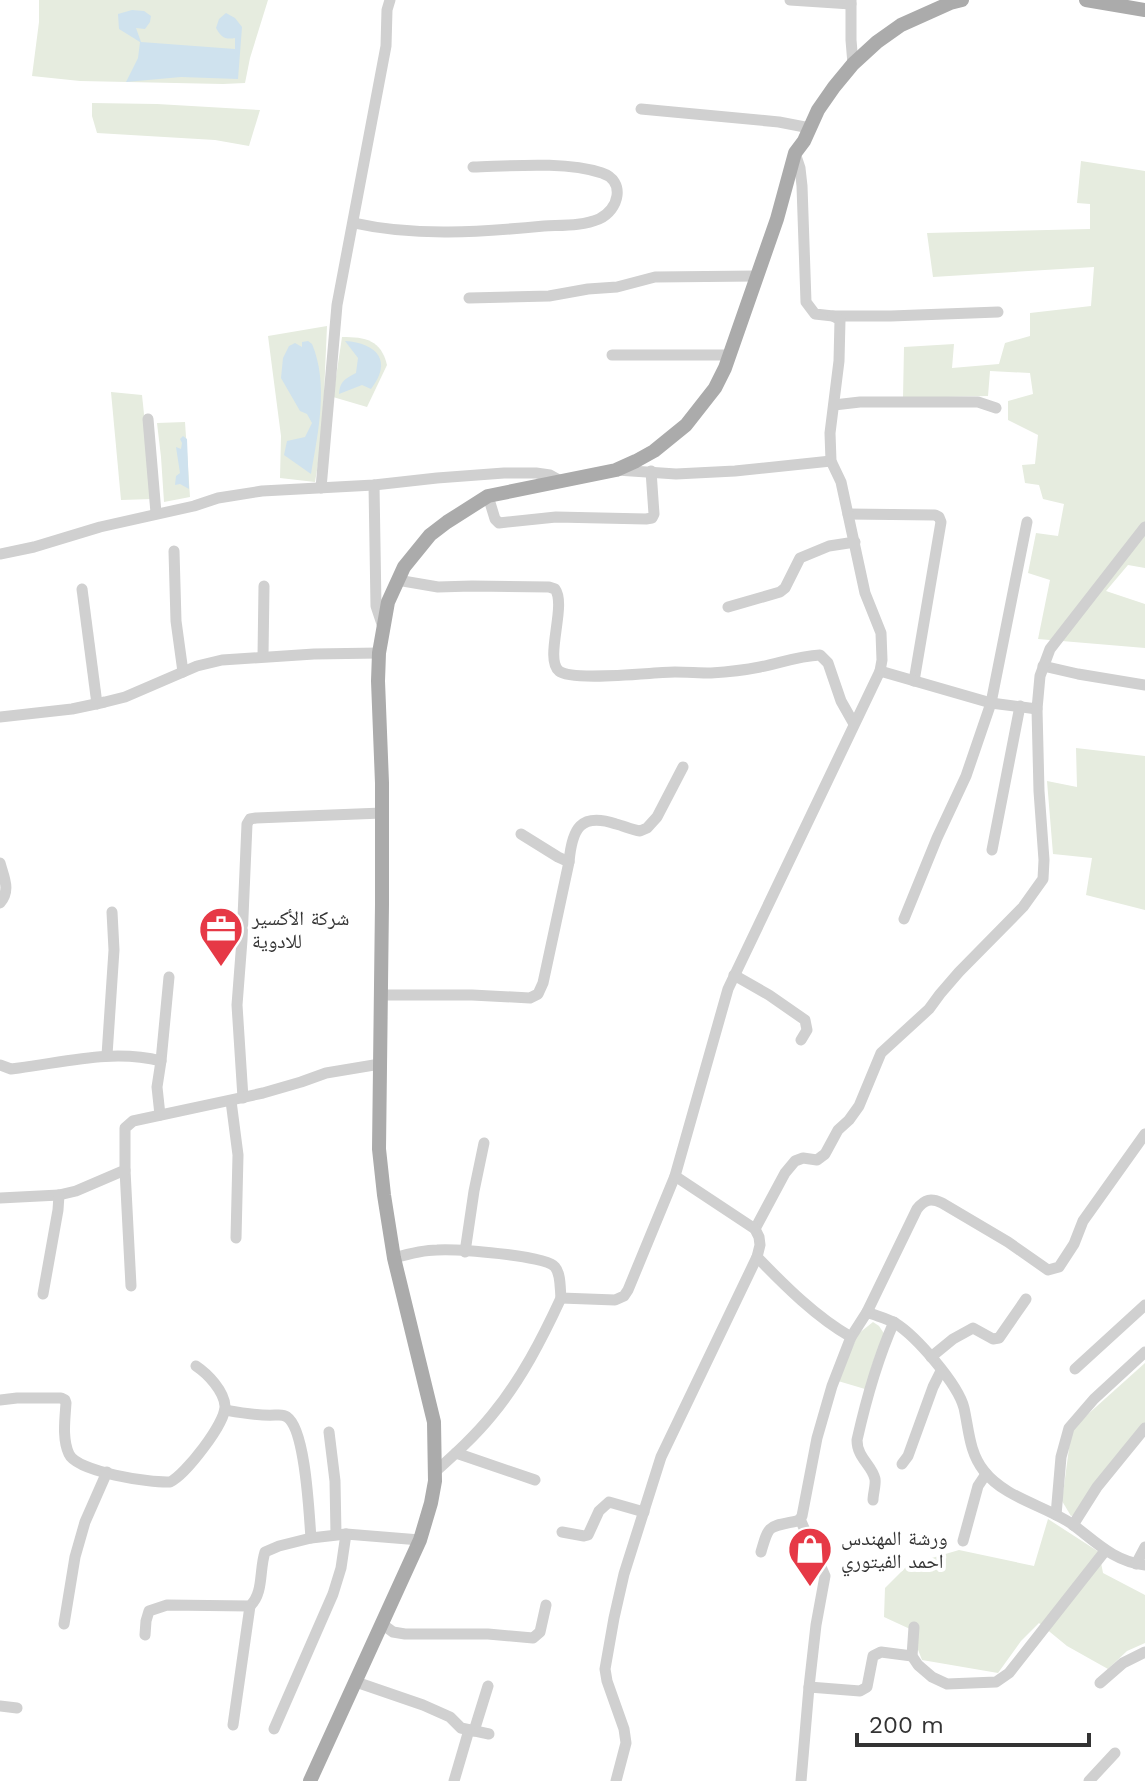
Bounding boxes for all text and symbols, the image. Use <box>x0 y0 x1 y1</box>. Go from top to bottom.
office icon: شركة الأكسير للادوية <box>197 905 245 968</box>
place label: شركة الأكسير للادوية <box>251 906 349 953</box>
shop icon: ورشة المهندس احمد الفيتوري <box>786 1525 834 1588</box>
place label: ورشة المهندس احمد الفيتوري <box>841 1526 948 1577</box>
scale bar <box>857 1697 1089 1747</box>
text: 200 m <box>869 1711 944 1739</box>

